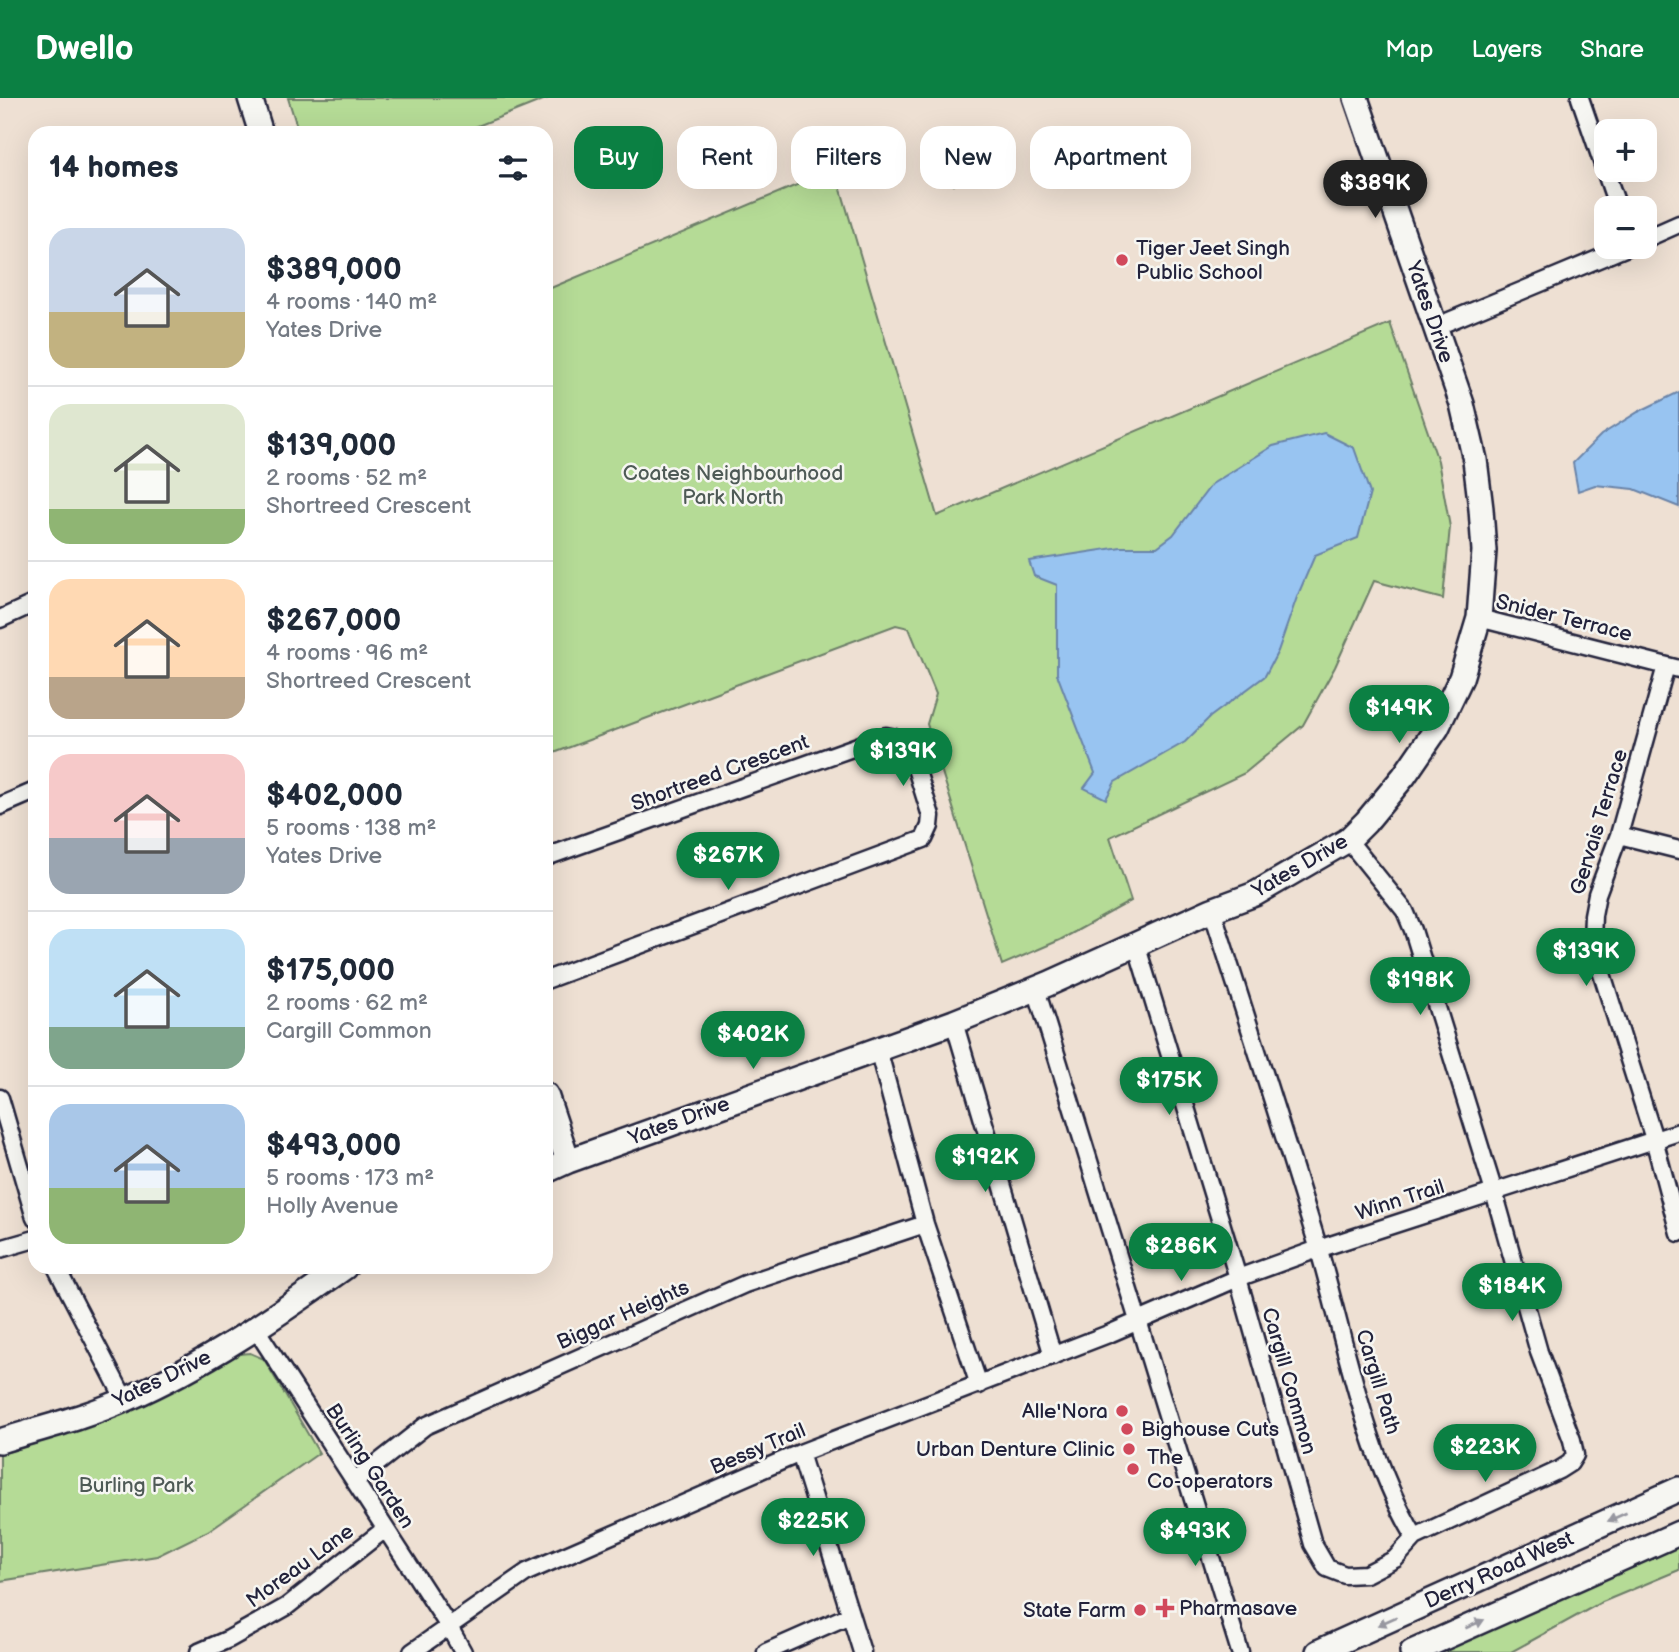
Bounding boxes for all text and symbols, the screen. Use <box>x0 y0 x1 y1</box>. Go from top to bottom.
text: Dwello <box>35 29 134 69</box>
text: Map <box>1385 35 1433 64</box>
text: Layers <box>1471 35 1542 64</box>
text: Share <box>1580 35 1644 64</box>
map controls <box>1594 119 1657 259</box>
button: + <box>1594 119 1657 182</box>
chip: Buy <box>574 126 663 189</box>
chip: Rent <box>677 126 777 189</box>
chip: Filters <box>791 126 906 189</box>
chip: New <box>920 126 1016 189</box>
chip: Apartment <box>1030 126 1191 189</box>
icon: filters <box>494 149 532 187</box>
text: 14 homes <box>49 150 178 186</box>
pin: $389K <box>1326 160 1424 220</box>
text: $389K <box>1339 169 1411 197</box>
button: − <box>1594 196 1657 259</box>
place label: Tiger Jeet Singh Public School <box>1136 236 1290 285</box>
text: $389,000 <box>266 252 402 288</box>
marker: Tiger Jeet Singh Public School <box>1114 252 1130 268</box>
icon: home <box>105 256 189 340</box>
street label: Yates Drive <box>1401 257 1459 366</box>
text: 4 rooms · 140 m² <box>266 288 437 316</box>
text: Yates Drive <box>266 316 382 344</box>
text: $139,000 <box>266 428 396 464</box>
icon: home <box>105 432 189 516</box>
park label: Coates Neighbourhood Park North <box>623 461 843 510</box>
text: 2 rooms · 52 m² <box>266 464 427 492</box>
text: Shortreed Crescent <box>266 492 471 520</box>
street label: Snider Terrace <box>1493 589 1635 647</box>
text: $267,000 <box>266 603 401 639</box>
icon: home <box>105 607 189 691</box>
text: 4 rooms · 96 m² <box>266 639 428 667</box>
text: Shortreed Crescent <box>266 667 471 695</box>
pin: $149K <box>1350 686 1448 745</box>
text: $149K <box>1365 694 1433 722</box>
pin: $139K <box>854 728 952 788</box>
street label: Shortreed Crescent <box>628 729 813 817</box>
text: $139K <box>869 737 937 765</box>
street label: Gervais Terrace <box>1565 746 1633 898</box>
text: $402,000 <box>266 778 403 814</box>
icon: home <box>105 782 189 866</box>
text: 5 rooms · 138 m² <box>266 814 436 842</box>
street label: Yates Drive <box>1247 829 1352 904</box>
pin: $267K <box>679 832 777 892</box>
text: $267K <box>692 841 764 869</box>
text: Yates Drive <box>266 842 382 870</box>
pin: $139K <box>1537 928 1635 988</box>
text: $139K <box>1552 937 1620 965</box>
text: $175,000 <box>266 953 395 989</box>
icon: home <box>105 957 189 1041</box>
pin: $198K <box>1371 958 1469 1017</box>
text: $198K <box>1386 966 1454 994</box>
text: 2 rooms · 62 m² <box>266 989 428 1017</box>
pin: $402K <box>704 1012 802 1071</box>
text: Cargill Common <box>266 1017 432 1045</box>
text: $402K <box>717 1020 789 1048</box>
pin: $175K <box>1120 1058 1218 1117</box>
text: $175K <box>1136 1066 1202 1094</box>
street label: Yates Drive <box>624 1091 733 1151</box>
text: $493,000 <box>266 1128 401 1164</box>
icon: home <box>105 1132 189 1216</box>
pin: $192K <box>936 1134 1034 1194</box>
text: $192K <box>951 1143 1019 1171</box>
text: 5 rooms · 173 m² <box>266 1164 434 1192</box>
street label: Winn Trail <box>1352 1174 1448 1226</box>
text: Holly Avenue <box>266 1192 398 1220</box>
pin: $286K <box>1132 1224 1230 1283</box>
text: $286K <box>1145 1232 1217 1260</box>
pin: $184K <box>1463 1264 1561 1323</box>
text: $184K <box>1478 1272 1546 1300</box>
street label: Biggar Heights <box>553 1275 693 1355</box>
street label: Cargill Common <box>1256 1305 1322 1457</box>
street label: Cargill Path <box>1350 1327 1406 1437</box>
street label: Yates Drive <box>108 1345 215 1414</box>
street label: Burling Garden <box>320 1399 420 1533</box>
place label: Alle'Nora <box>1022 1399 1108 1424</box>
marker: Alle'Nora <box>1114 1403 1130 1419</box>
place label: Bighouse Cuts <box>1141 1417 1279 1442</box>
street label: Bessy Trail <box>707 1418 809 1480</box>
marker: Bighouse Cuts <box>1119 1421 1135 1437</box>
pin: $223K <box>1436 1424 1534 1484</box>
text: $223K <box>1449 1433 1521 1461</box>
place label: Urban Denture Clinic <box>916 1437 1115 1462</box>
marker: Urban Denture Clinic <box>1121 1441 1137 1457</box>
place label: The Co-operators <box>1147 1445 1273 1494</box>
marker: The Co-operators <box>1125 1461 1141 1477</box>
park label: Burling Park <box>78 1473 194 1498</box>
pin: $225K <box>764 1498 862 1558</box>
text: $225K <box>777 1507 849 1535</box>
pin: $493K <box>1146 1508 1244 1568</box>
one-way arrow <box>1607 1511 1627 1523</box>
text: $493K <box>1159 1517 1231 1545</box>
street label: Moreau Lane <box>241 1519 359 1613</box>
street label: Derry Road West <box>1421 1526 1578 1614</box>
place label: Pharmasave <box>1179 1596 1297 1621</box>
place label: State Farm <box>1023 1598 1126 1623</box>
marker: Pharmasave <box>1157 1600 1173 1616</box>
marker: State Farm <box>1132 1602 1148 1618</box>
one-way arrow <box>1377 1615 1397 1627</box>
one-way arrow <box>1464 1618 1485 1629</box>

